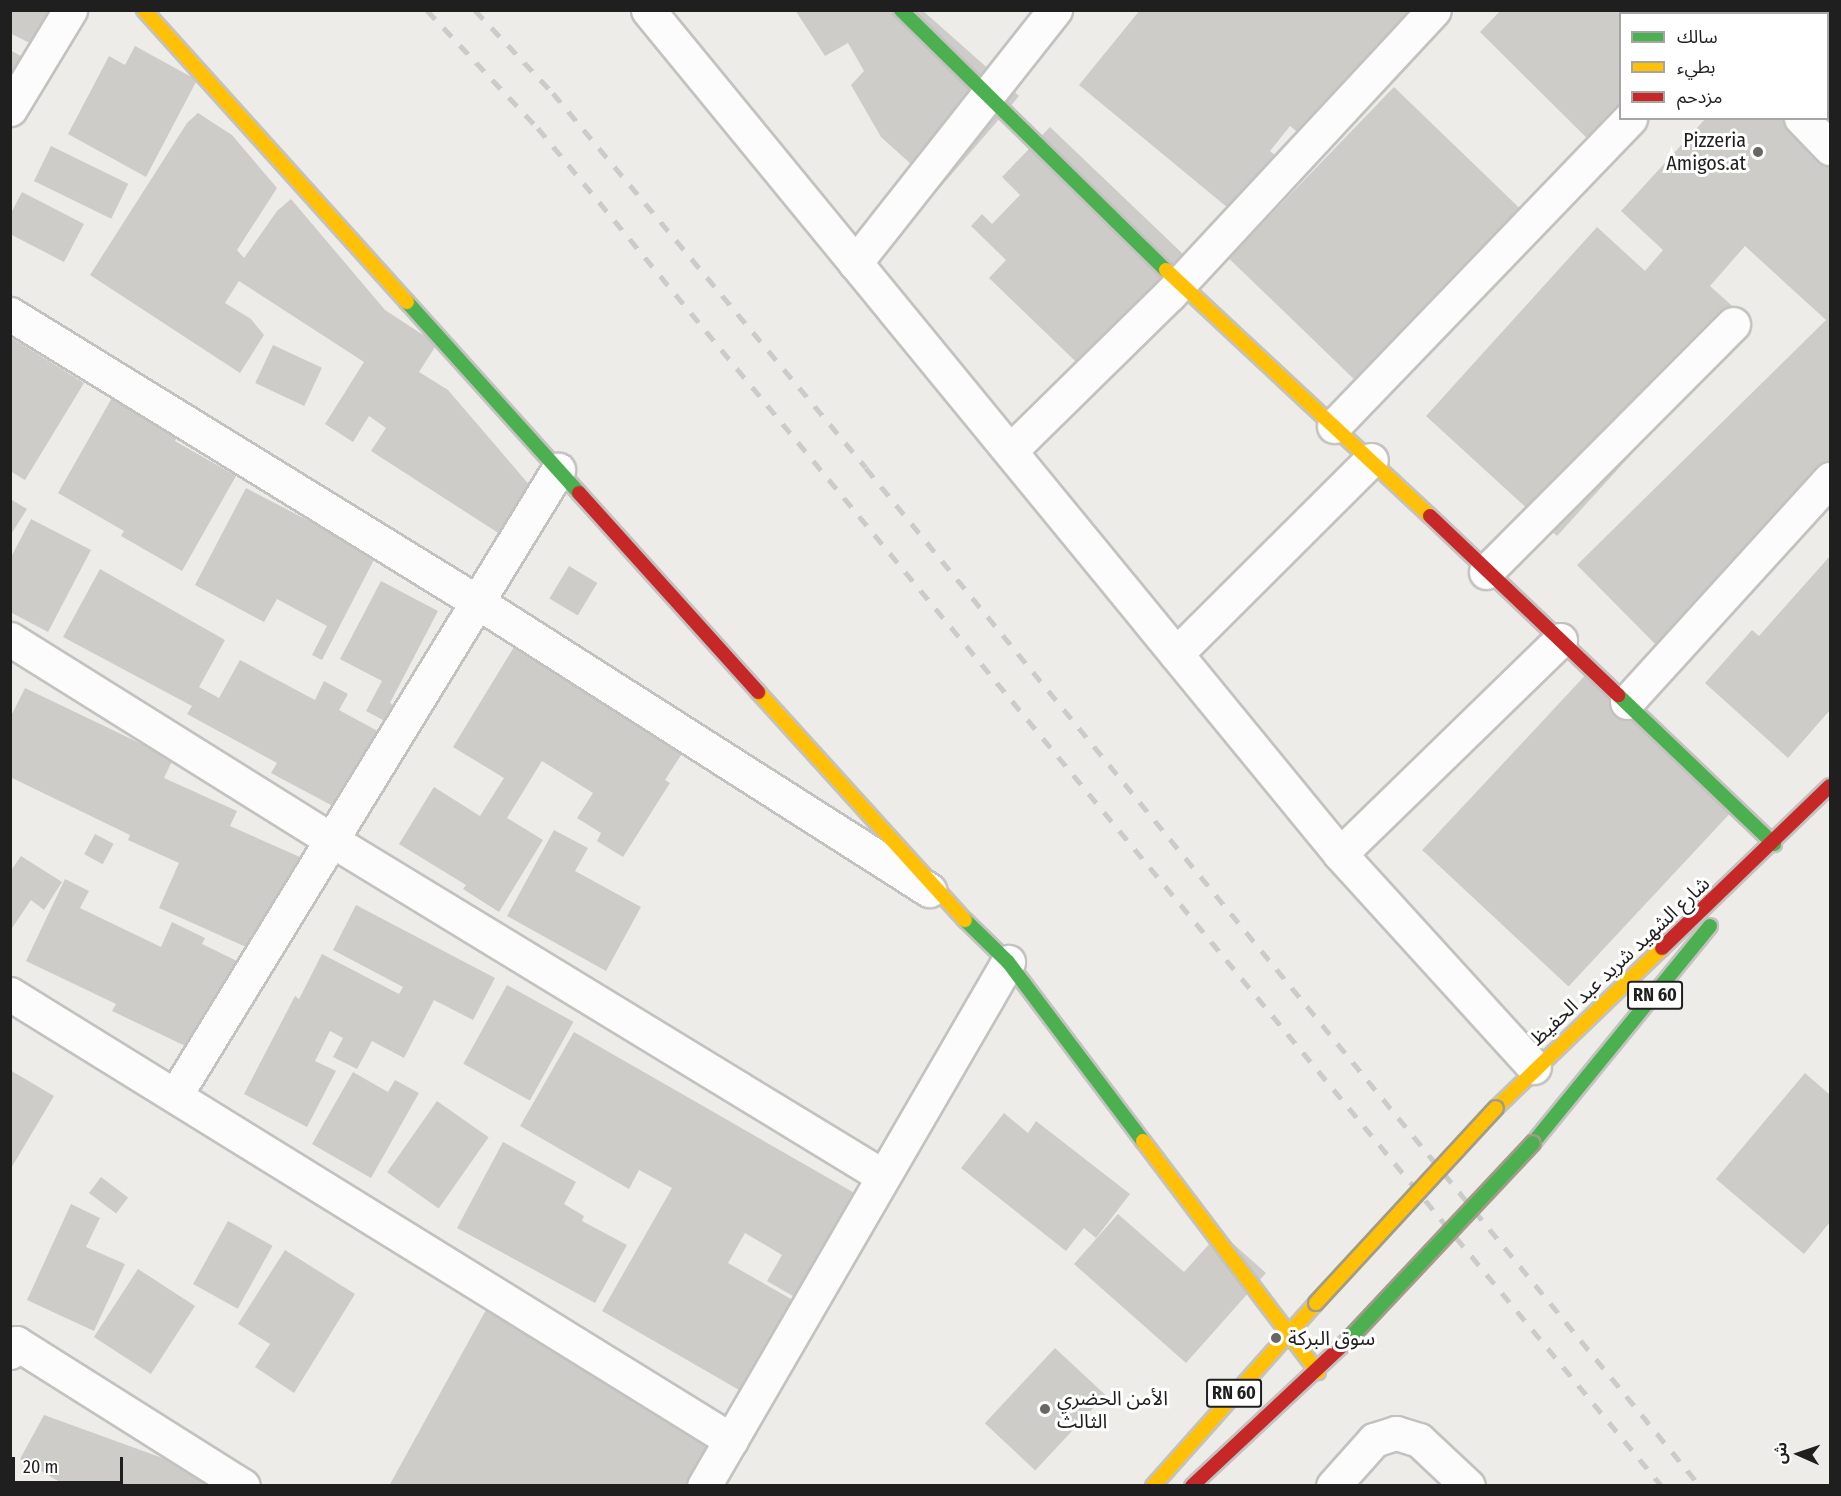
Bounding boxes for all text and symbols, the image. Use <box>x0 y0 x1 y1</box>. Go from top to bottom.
legend <box>1619 12 1829 120</box>
text: سالك <box>1677 26 1718 48</box>
text: بطيء <box>1677 56 1715 78</box>
text: مزدحم <box>1677 86 1722 108</box>
place label: Pizzeria Amigos.at <box>1666 128 1746 175</box>
marker: Pizzeria Amigos.at <box>1751 145 1765 159</box>
street label: شارع الشهيد شريد عبد الحفيظ <box>1525 871 1715 1051</box>
road number: RN 60 <box>1626 980 1684 1010</box>
place label: سوق البركة <box>1288 1326 1375 1350</box>
marker: سوق البركة <box>1269 1331 1283 1345</box>
road number: RN 60 <box>1206 1378 1262 1408</box>
place label: الأمن الحضري الثالث <box>1057 1386 1168 1433</box>
marker: الأمن الحضري الثالث <box>1038 1402 1052 1416</box>
north arrow <box>1769 1424 1829 1484</box>
text: ش <box>1770 1442 1791 1464</box>
scale bar <box>15 1445 126 1483</box>
text: 20 m <box>23 1456 58 1478</box>

